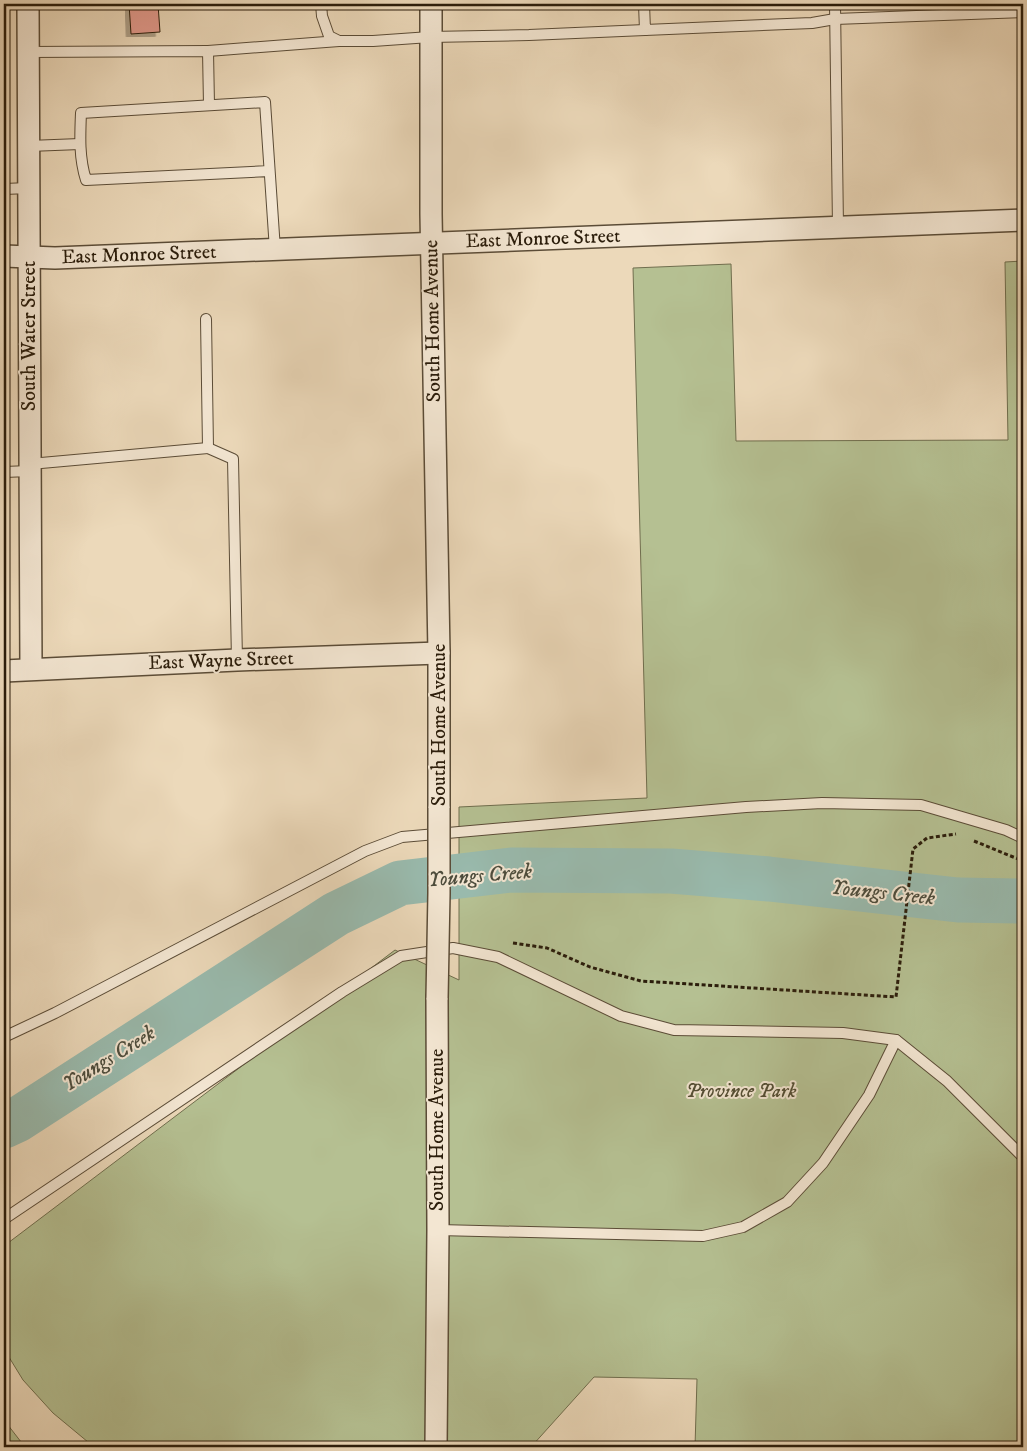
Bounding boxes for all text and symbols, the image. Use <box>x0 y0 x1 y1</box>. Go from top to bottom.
street label: East Monroe Street <box>465 224 621 254</box>
street label: East Monroe Street <box>61 240 217 270</box>
street label: South Home Avenue <box>419 240 447 402</box>
street label: South Water Street <box>17 261 42 411</box>
street label: South Home Avenue <box>427 644 452 806</box>
street label: East Wayne Street <box>148 646 294 676</box>
water label: Youngs Creek <box>427 858 533 893</box>
water label: Youngs Creek <box>830 875 936 911</box>
water label: Youngs Creek <box>58 1020 160 1098</box>
street label: South Home Avenue <box>425 1049 450 1211</box>
park label: Province Park <box>686 1079 797 1104</box>

